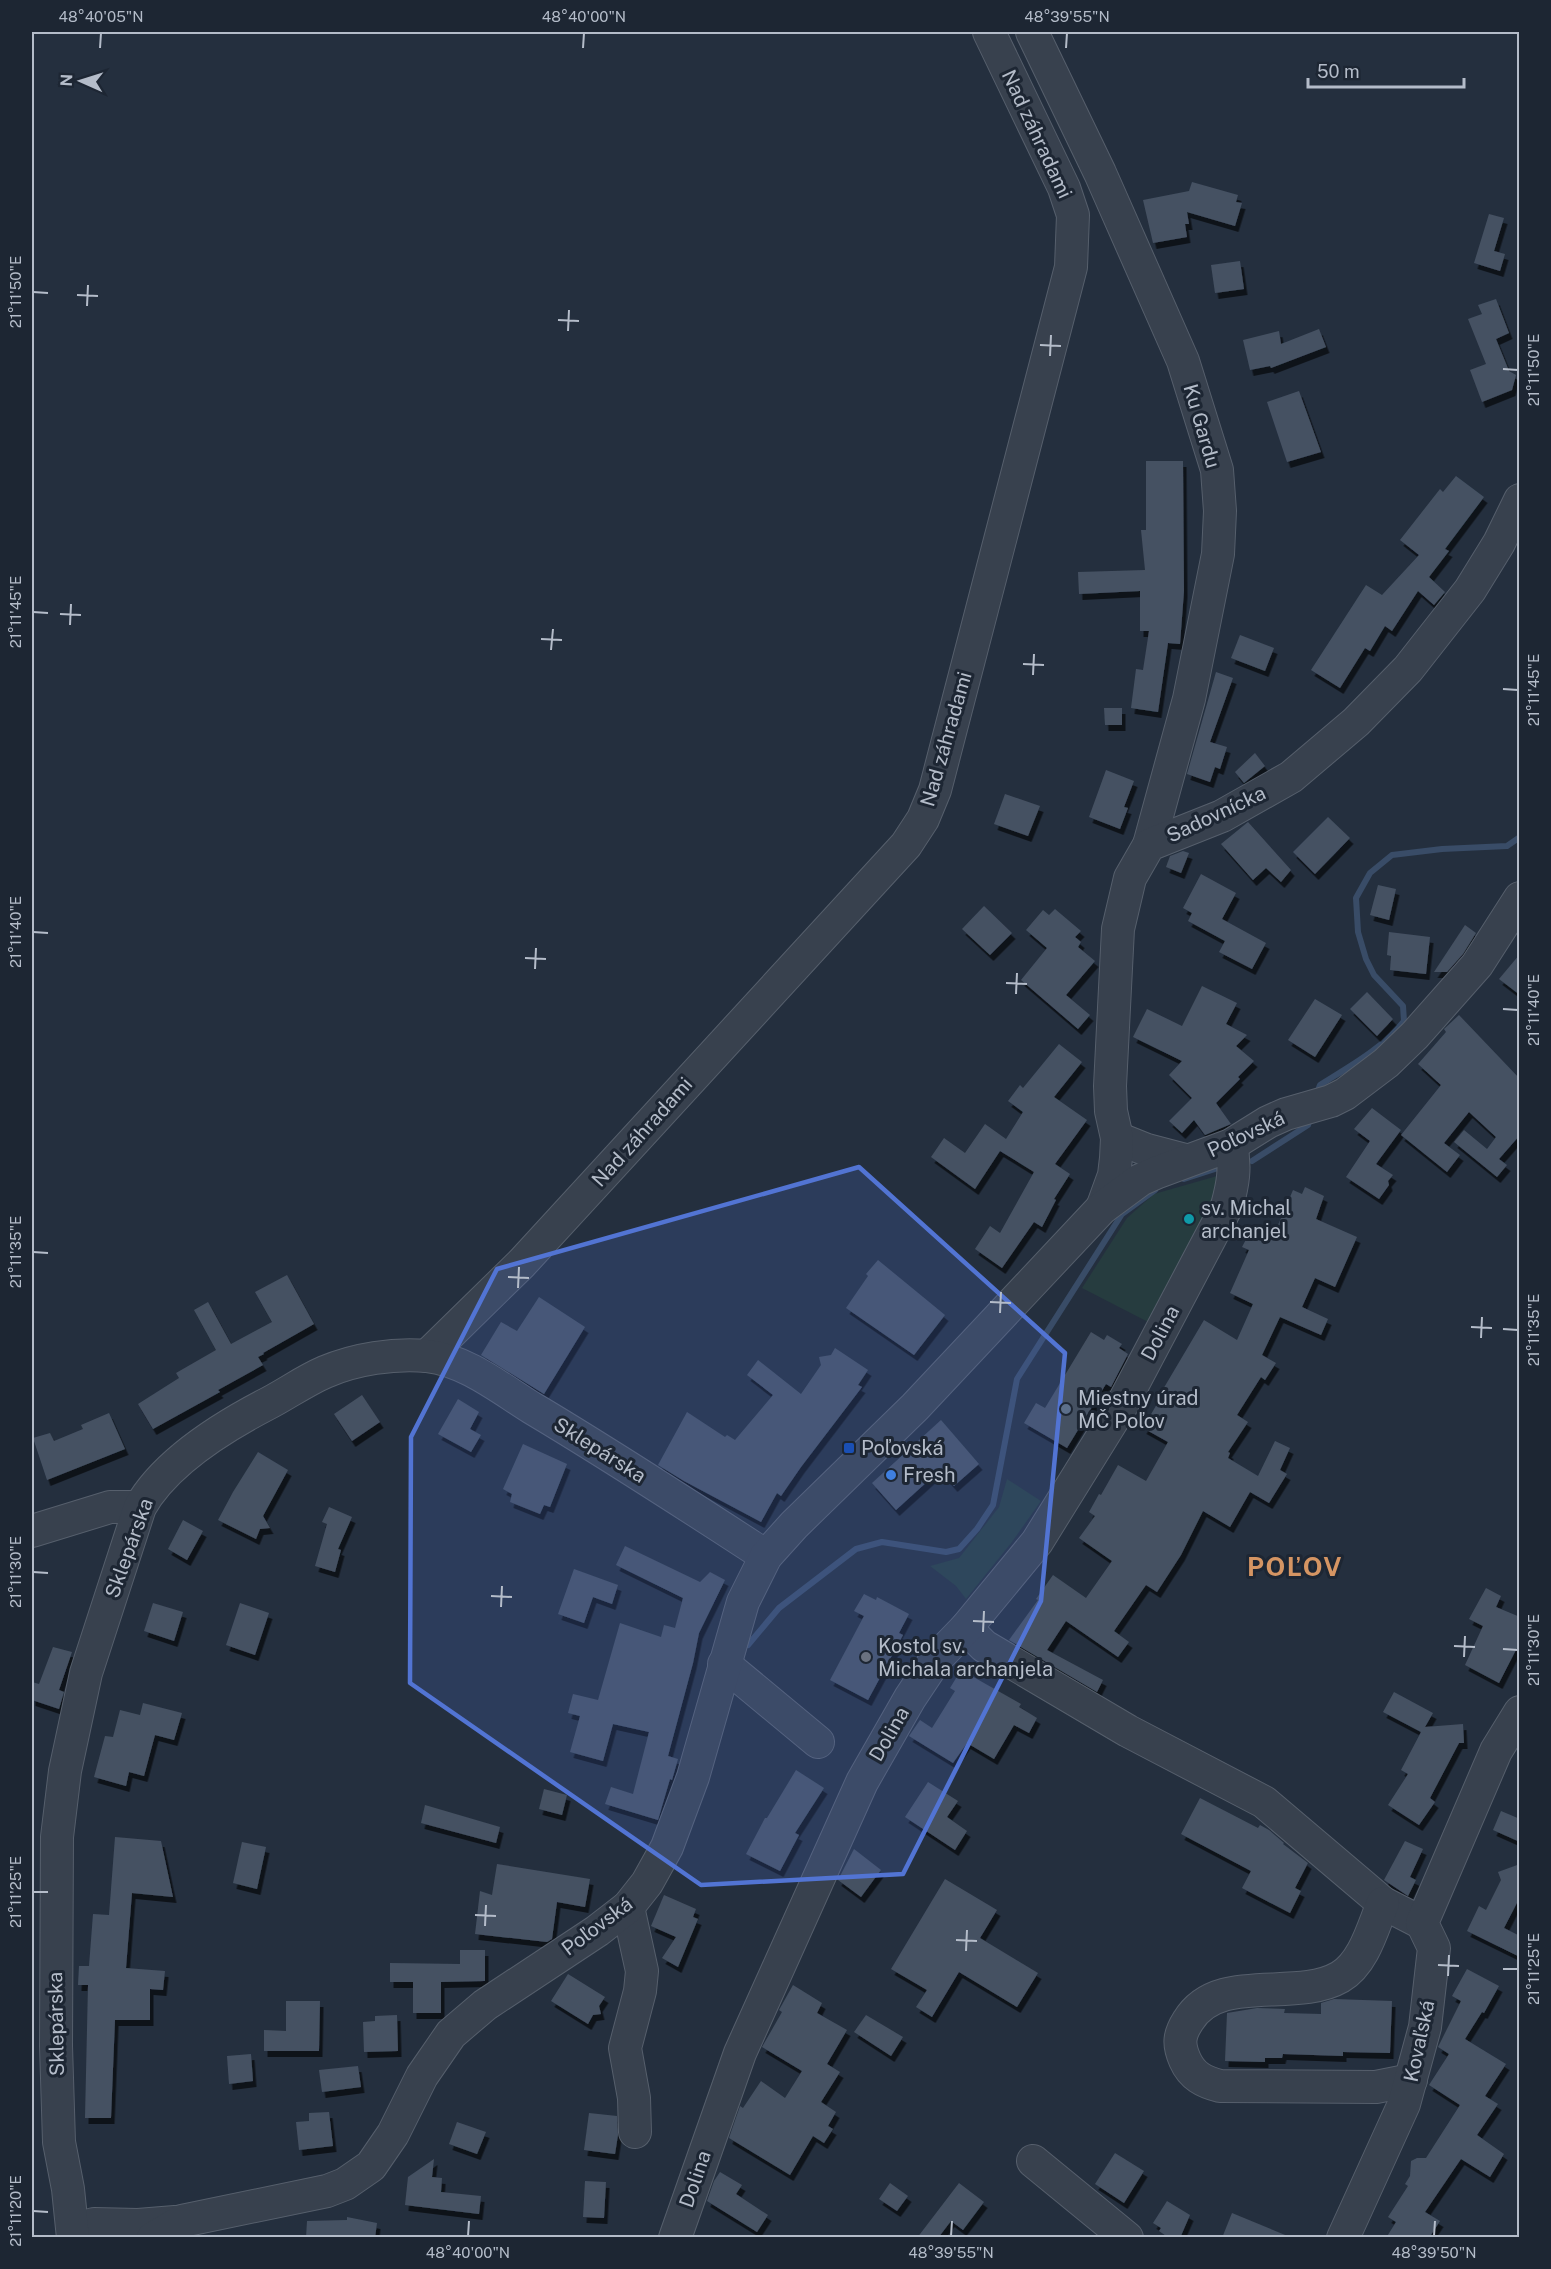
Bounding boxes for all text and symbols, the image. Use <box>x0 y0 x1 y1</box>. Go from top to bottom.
text: 48°40'05"N <box>59 8 143 25</box>
text: 48°40'00"N <box>542 8 626 25</box>
text: 48°39'55"N <box>1024 8 1110 25</box>
north arrow <box>51 51 111 111</box>
scale bar <box>1308 51 1464 89</box>
text: 50 m <box>1317 61 1360 82</box>
street label: Nad záhradami <box>997 66 1077 202</box>
text: N <box>57 73 76 87</box>
text: 21°11'50"E <box>7 256 24 328</box>
text: 21°11'50"E <box>1525 334 1542 406</box>
street label: Ku Gardu <box>1179 381 1225 471</box>
text: 21°11'45"E <box>7 576 24 648</box>
text: 21°11'45"E <box>1525 654 1542 726</box>
street label: Nad záhradami <box>915 669 977 809</box>
street label: Sadovnícka <box>1163 781 1269 847</box>
text: 21°11'40"E <box>7 896 24 968</box>
text: 21°11'40"E <box>1525 974 1542 1046</box>
street label: Nad záhradami <box>587 1072 697 1192</box>
street label: Poľovská <box>1204 1106 1288 1162</box>
place label: sv. Michal archanjel <box>1201 1196 1291 1243</box>
marker: sv. Michal archanjel <box>1182 1212 1196 1226</box>
text: 21°11'35"E <box>7 1216 24 1288</box>
text: 21°11'35"E <box>1525 1294 1542 1366</box>
street label: Dolina <box>1136 1301 1184 1365</box>
place label: Miestny úrad MČ Poľov <box>1078 1386 1198 1433</box>
marker: Miestny úrad MČ Poľov <box>1059 1402 1073 1416</box>
street label: Sklepárska <box>549 1412 651 1488</box>
place label: Poľovská <box>861 1436 944 1460</box>
marker: Poľovská <box>842 1441 856 1455</box>
place label: Fresh <box>903 1463 955 1487</box>
marker: Fresh <box>884 1468 898 1482</box>
street label: Sklepárska <box>100 1495 158 1601</box>
text: 21°11'30"E <box>7 1536 24 1608</box>
district label: POĽOV <box>1247 1551 1343 1582</box>
text: 21°11'30"E <box>1525 1614 1542 1686</box>
place label: Kostol sv. Michala archanjela <box>878 1634 1053 1681</box>
marker: Kostol sv. Michala archanjela <box>859 1650 873 1664</box>
street label: Dolina <box>864 1703 914 1765</box>
text: 21°11'25"E <box>7 1856 24 1928</box>
street label: Poľovská <box>557 1892 637 1960</box>
text: 21°11'25"E <box>1525 1933 1542 2005</box>
street label: Sklepárska <box>43 1972 69 2076</box>
street label: Kovaľská <box>1399 1998 1439 2084</box>
street label: Dolina <box>674 2147 716 2211</box>
text: 21°11'20"E <box>7 2175 24 2247</box>
text: 48°40'00"N <box>426 2244 510 2261</box>
text: 48°39'55"N <box>908 2244 994 2261</box>
text: 48°39'50"N <box>1391 2244 1477 2261</box>

